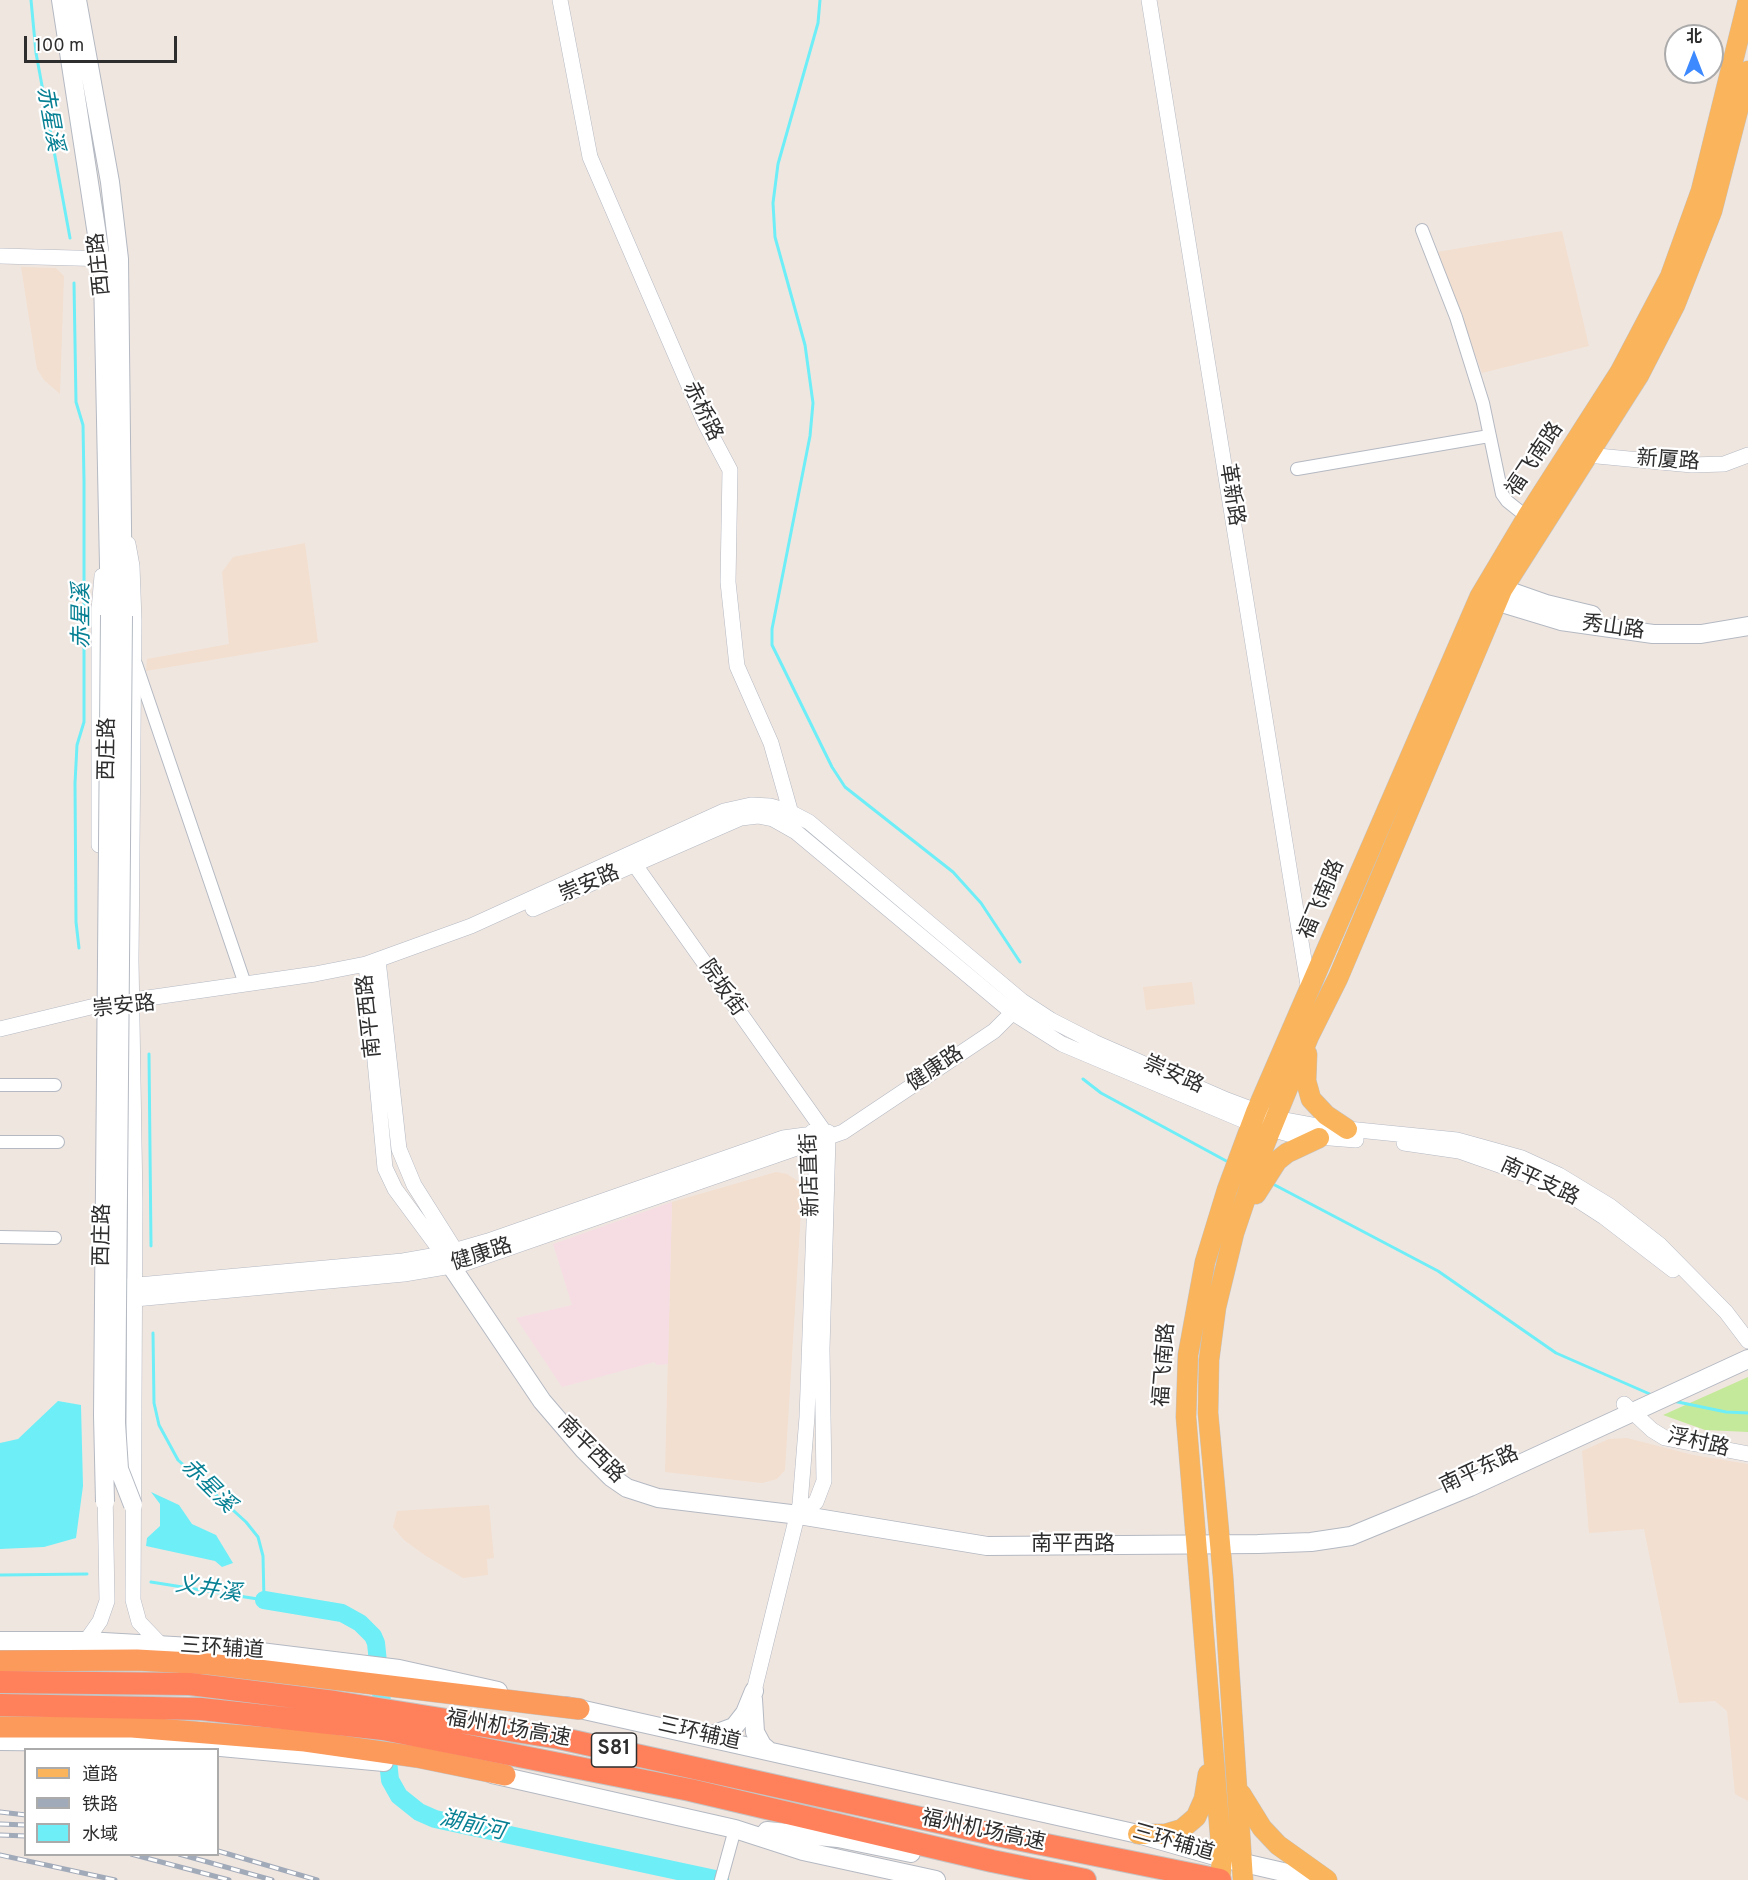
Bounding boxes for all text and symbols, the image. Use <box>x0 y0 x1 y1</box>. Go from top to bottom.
scale bar <box>27 24 180 62</box>
north arrow <box>1664 24 1724 84</box>
text: 北 <box>1686 28 1702 48</box>
text: 100 m <box>35 35 84 58</box>
water label: 赤星溪 <box>29 84 67 154</box>
street label: 西庄路 <box>85 231 117 297</box>
street label: 赤桥路 <box>676 378 726 446</box>
street label: 福飞南路 <box>1502 418 1570 502</box>
street label: 新厦路 <box>1636 447 1700 477</box>
street label: 革新路 <box>1213 462 1247 528</box>
water label: 赤星溪 <box>71 583 97 649</box>
street label: 秀山路 <box>1580 612 1646 646</box>
street label: 西庄路 <box>96 717 122 781</box>
street label: 福飞南路 <box>1295 856 1351 944</box>
street label: 崇安路 <box>556 861 624 909</box>
street label: 院坂街 <box>693 956 749 1022</box>
street label: 南平西路 <box>354 973 388 1059</box>
street label: 崇安路 <box>91 992 157 1024</box>
street label: 健康路 <box>903 1042 969 1098</box>
street label: 崇安路 <box>1139 1052 1207 1100</box>
street label: 新店直街 <box>798 1133 826 1217</box>
street label: 南平支路 <box>1496 1154 1582 1212</box>
street label: 西庄路 <box>91 1203 117 1267</box>
street label: 健康路 <box>448 1234 516 1278</box>
street label: 福飞南路 <box>1151 1322 1181 1408</box>
street label: 南平西路 <box>551 1412 629 1490</box>
street label: 浮村路 <box>1664 1425 1732 1463</box>
street label: 南平东路 <box>1437 1442 1523 1500</box>
water label: 赤星溪 <box>174 1454 240 1520</box>
street label: 南平西路 <box>1031 1533 1115 1559</box>
water label: 义井溪 <box>173 1573 243 1609</box>
street label: 三环辅道 <box>179 1635 265 1665</box>
street label: 福州机场高速 <box>444 1707 572 1753</box>
street label: 三环辅道 <box>655 1713 743 1757</box>
road number: S81 <box>592 1733 636 1767</box>
legend <box>24 1748 219 1856</box>
text: 道路 <box>82 1764 118 1787</box>
text: 铁路 <box>82 1794 118 1817</box>
water label: 湖前河 <box>437 1807 507 1847</box>
street label: 福州机场高速 <box>919 1807 1047 1857</box>
street label: 三环辅道 <box>1129 1820 1217 1868</box>
text: 水域 <box>82 1824 118 1847</box>

